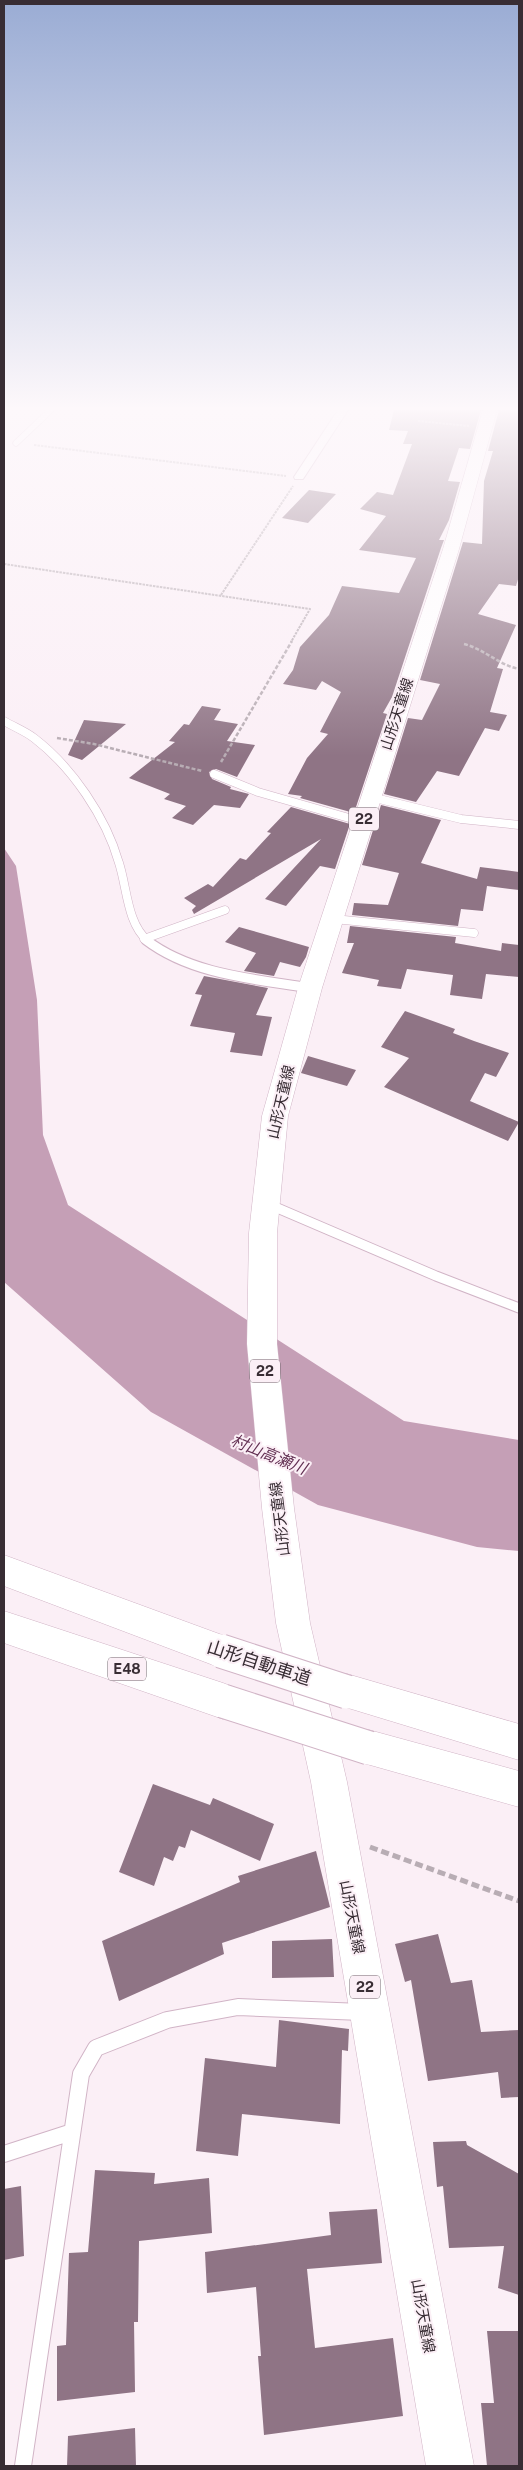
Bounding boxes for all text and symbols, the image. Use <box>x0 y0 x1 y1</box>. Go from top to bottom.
street label: 山形天童線 <box>377 676 416 752</box>
road number: 22 <box>349 808 379 831</box>
street label: 山形天童線 <box>264 1063 297 1140</box>
road number: 22 <box>250 1360 280 1382</box>
water label: 村山高瀬川 <box>228 1431 311 1479</box>
street label: 山形天童線 <box>266 1481 293 1557</box>
street label: 山形自動車道 <box>205 1636 314 1689</box>
road number: E48 <box>108 1658 146 1680</box>
street label: 山形天童線 <box>337 1878 368 1955</box>
road number: 22 <box>350 1975 380 1998</box>
street label: 山形天童線 <box>409 2277 438 2354</box>

